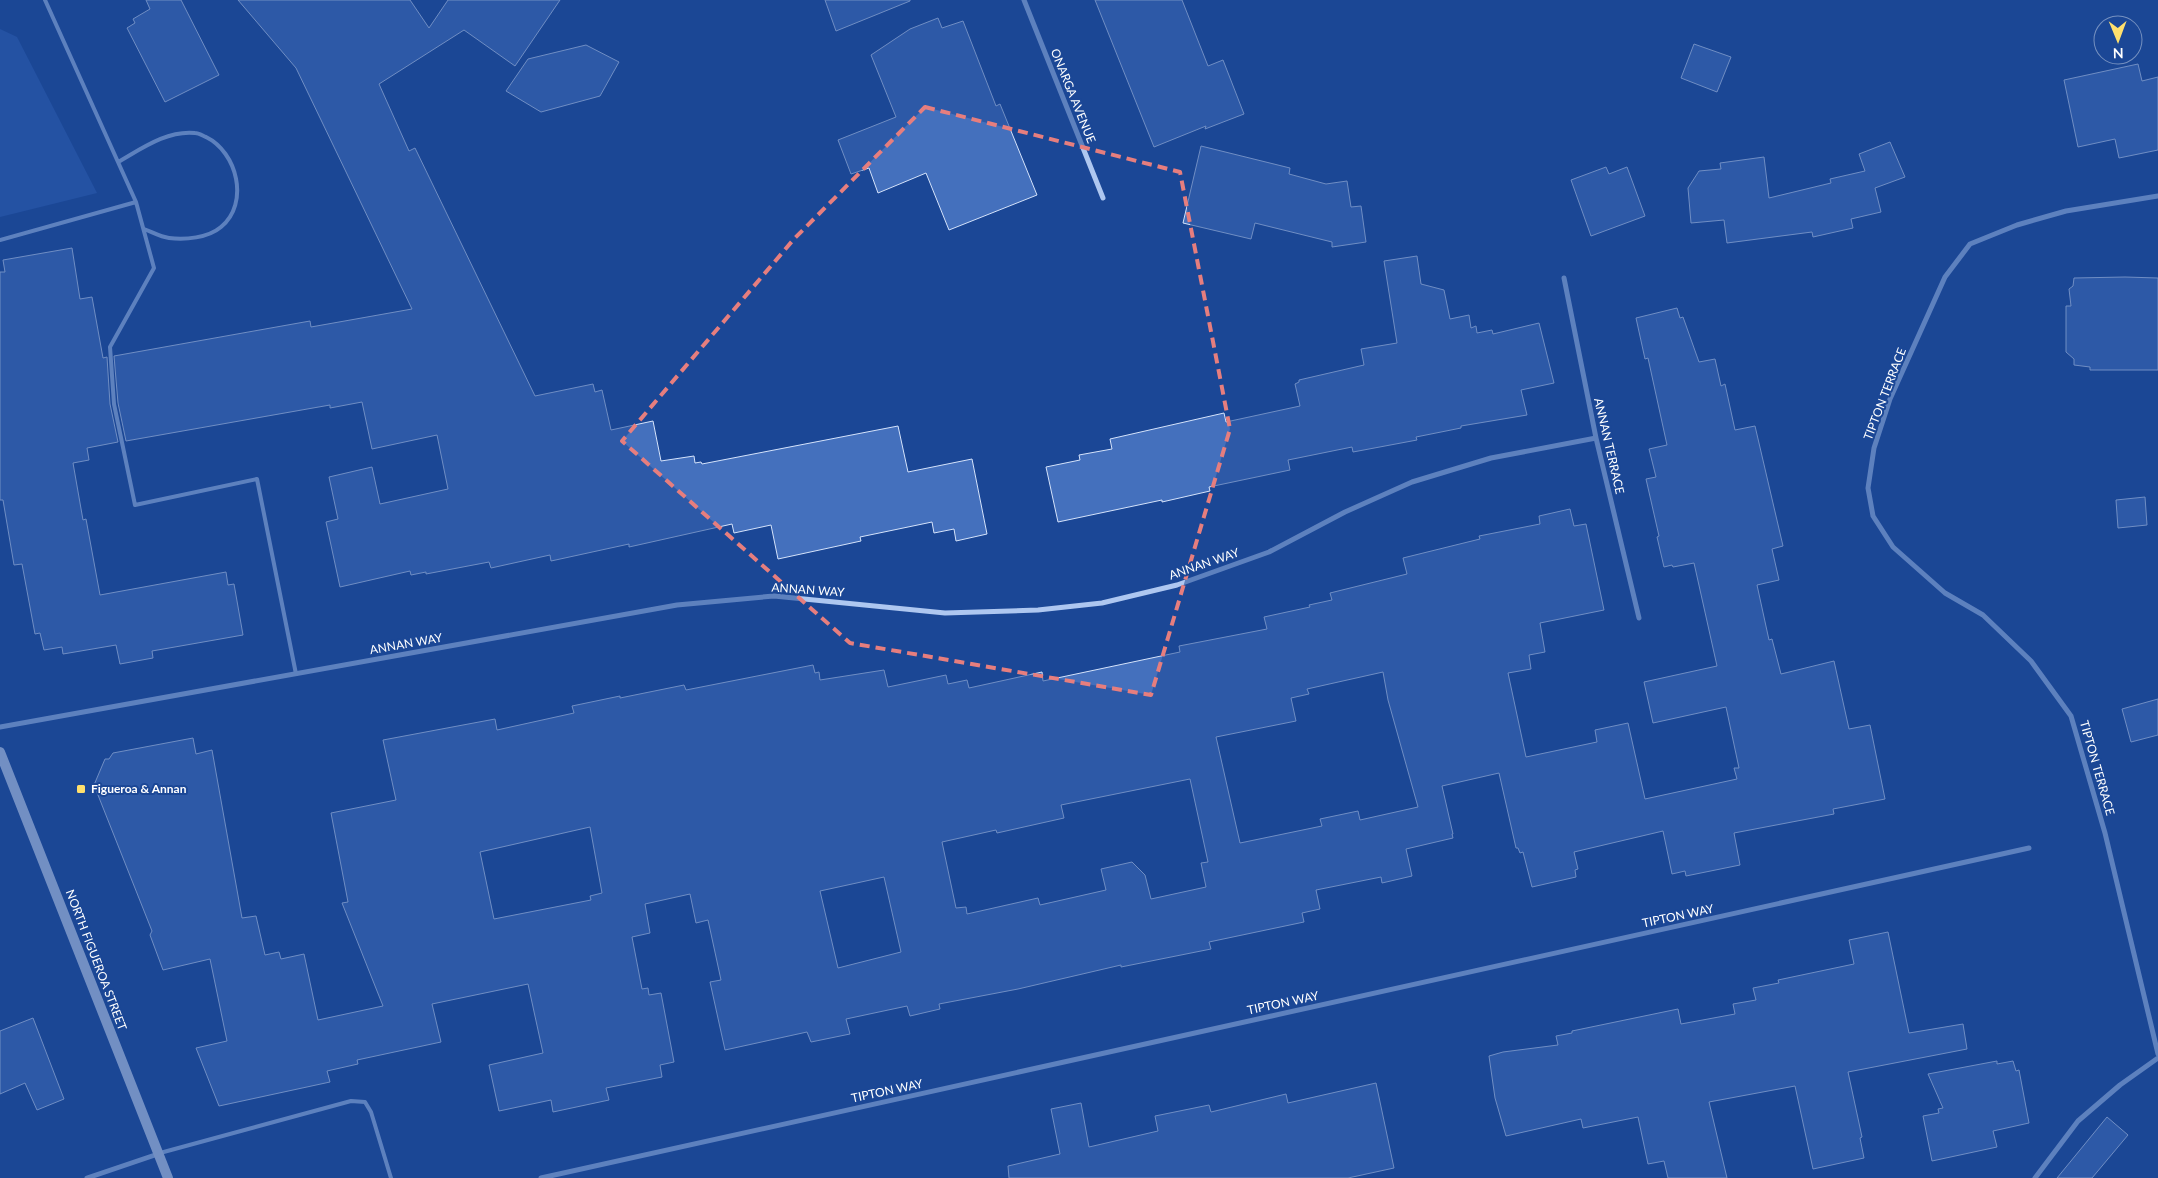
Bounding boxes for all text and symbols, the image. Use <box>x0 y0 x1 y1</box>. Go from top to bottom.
north arrow <box>2093 15 2143 65</box>
text: N <box>2113 45 2124 62</box>
street label: ONARGA AVENUE <box>1048 46 1099 145</box>
street label: TIPTON TERRACE <box>1860 345 1909 442</box>
street label: ANNAN TERRACE <box>1591 396 1628 496</box>
street label: ANNAN WAY <box>1167 544 1241 583</box>
street label: ANNAN WAY <box>771 579 846 600</box>
street label: ANNAN WAY <box>369 630 444 657</box>
street label: TIPTON TERRACE <box>2077 719 2118 817</box>
place label: Figueroa & Annan <box>91 781 187 796</box>
marker: Figueroa & Annan <box>75 783 87 795</box>
street label: NORTH FIGUEROA STREET <box>63 887 130 1032</box>
street label: TIPTON WAY <box>1641 901 1716 930</box>
street label: TIPTON WAY <box>1246 988 1321 1017</box>
street label: TIPTON WAY <box>850 1076 925 1105</box>

